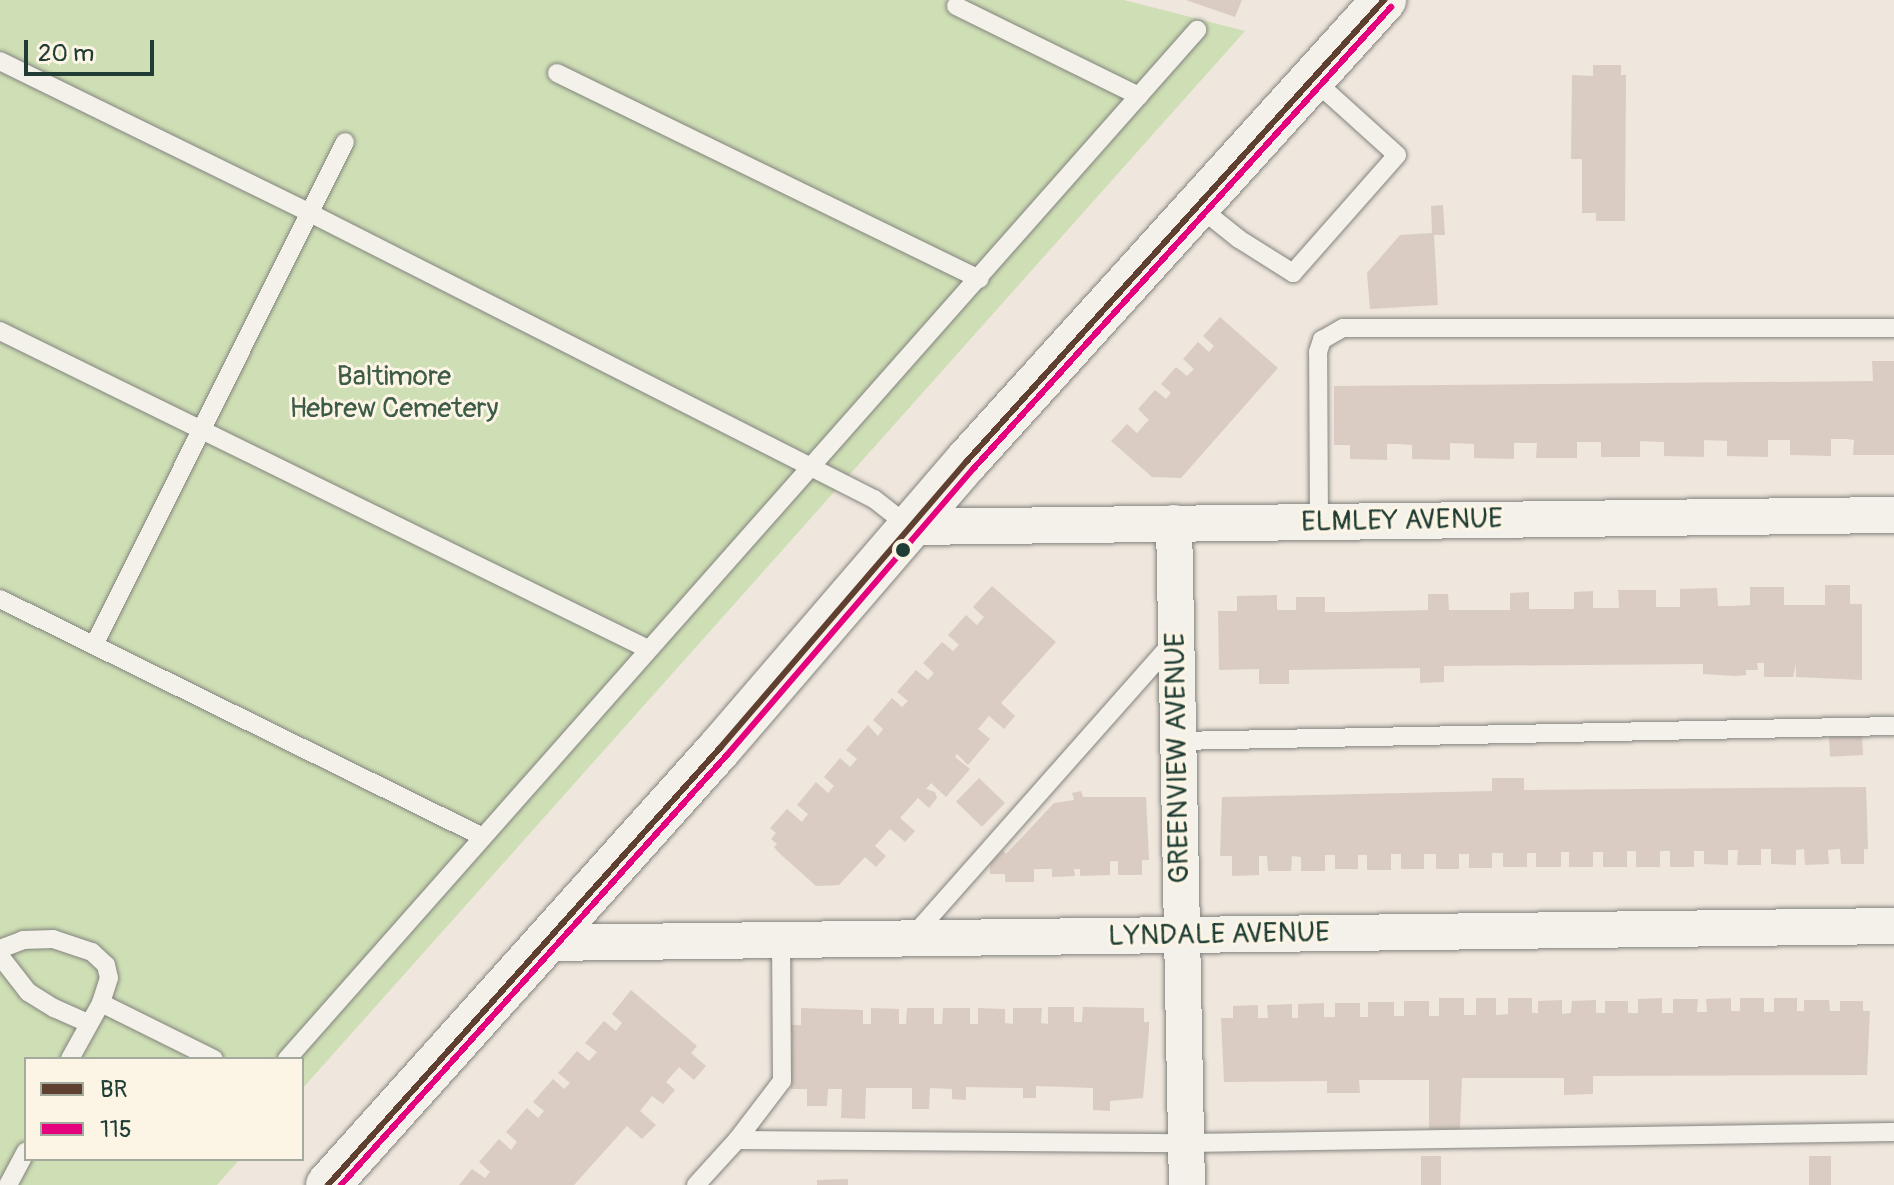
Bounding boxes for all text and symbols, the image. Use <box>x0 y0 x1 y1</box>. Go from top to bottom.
scale bar <box>28 24 158 74</box>
text: 20 m <box>38 39 94 68</box>
park label: Baltimore Hebrew Cemetery <box>290 360 498 426</box>
street label: ELMLEY AVENUE <box>1301 502 1503 540</box>
unlabelled marker <box>895 542 911 558</box>
street label: GREENVIEW AVENUE <box>1159 632 1197 884</box>
street label: LYNDALE AVENUE <box>1108 916 1330 954</box>
legend <box>24 1057 304 1161</box>
text: BR <box>100 1075 127 1104</box>
text: 115 <box>100 1115 132 1144</box>

